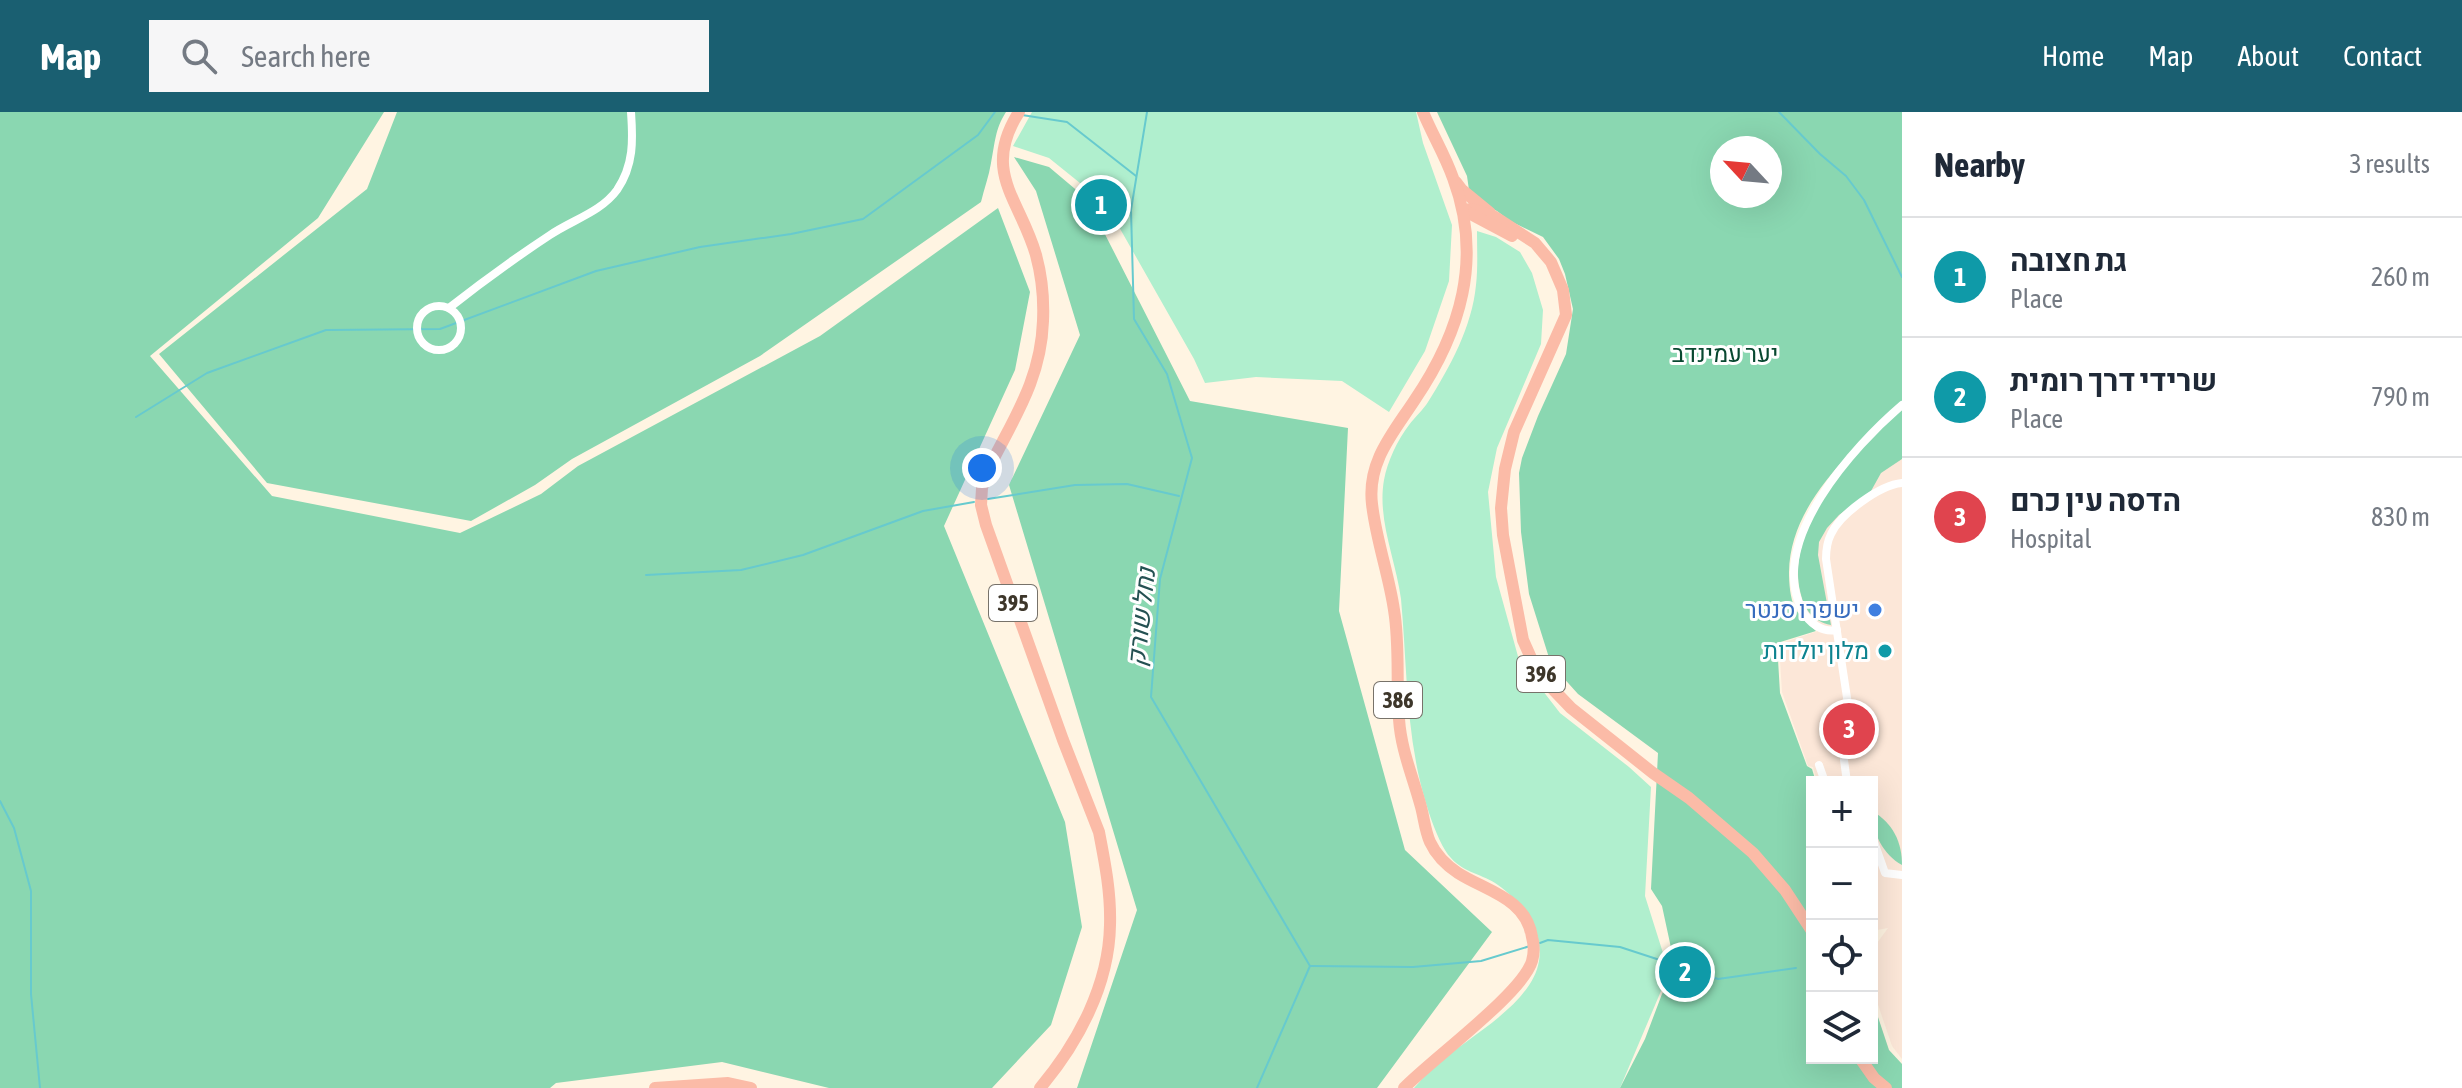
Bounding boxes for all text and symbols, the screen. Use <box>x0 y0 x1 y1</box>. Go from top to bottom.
search box <box>149 20 709 92</box>
icon: search <box>177 34 221 78</box>
text: Map <box>40 35 101 78</box>
text: Search here <box>241 39 371 73</box>
text: Home <box>2042 40 2104 72</box>
text: Map <box>2148 40 2193 72</box>
text: About <box>2237 40 2299 72</box>
text: Contact <box>2343 40 2422 72</box>
north arrow <box>1710 136 1782 208</box>
text: Nearby <box>1934 145 2025 184</box>
text: 3 results <box>2349 149 2430 179</box>
pin: 1 <box>1075 175 1127 235</box>
text: גת חצובה <box>2010 243 2128 277</box>
text: 1 <box>1954 262 1966 292</box>
text: 260 m <box>2371 262 2430 292</box>
text: Place <box>2010 284 2063 314</box>
park label: יער עמינדב <box>1672 340 1778 367</box>
text: שרידי דרך רומית <box>2010 363 2217 397</box>
text: 2 <box>1954 382 1966 412</box>
text: 790 m <box>2371 382 2430 412</box>
text: Place <box>2010 404 2063 434</box>
your location <box>962 448 1002 488</box>
text: הדסה עין כרם <box>2010 483 2181 517</box>
text: 3 <box>1954 502 1966 532</box>
text: 830 m <box>2371 502 2430 532</box>
text: Hospital <box>2010 524 2091 554</box>
water label: נחל שורק <box>1121 564 1161 668</box>
road number: 395 <box>989 585 1037 621</box>
place label: ישפרו סנטר <box>1745 596 1859 623</box>
marker: ישפרו סנטר <box>1866 601 1884 619</box>
place label: מלון יולדות <box>1763 637 1869 664</box>
marker: מלון יולדות <box>1876 642 1894 660</box>
road number: 396 <box>1517 656 1565 692</box>
road number: 386 <box>1374 682 1422 718</box>
pin: 3 <box>1823 699 1875 759</box>
map controls <box>1806 776 1878 1064</box>
button: + <box>1806 776 1878 848</box>
button: − <box>1806 848 1878 920</box>
button: locate <box>1806 920 1878 992</box>
pin: 2 <box>1659 942 1711 1002</box>
button: layers <box>1806 992 1878 1064</box>

